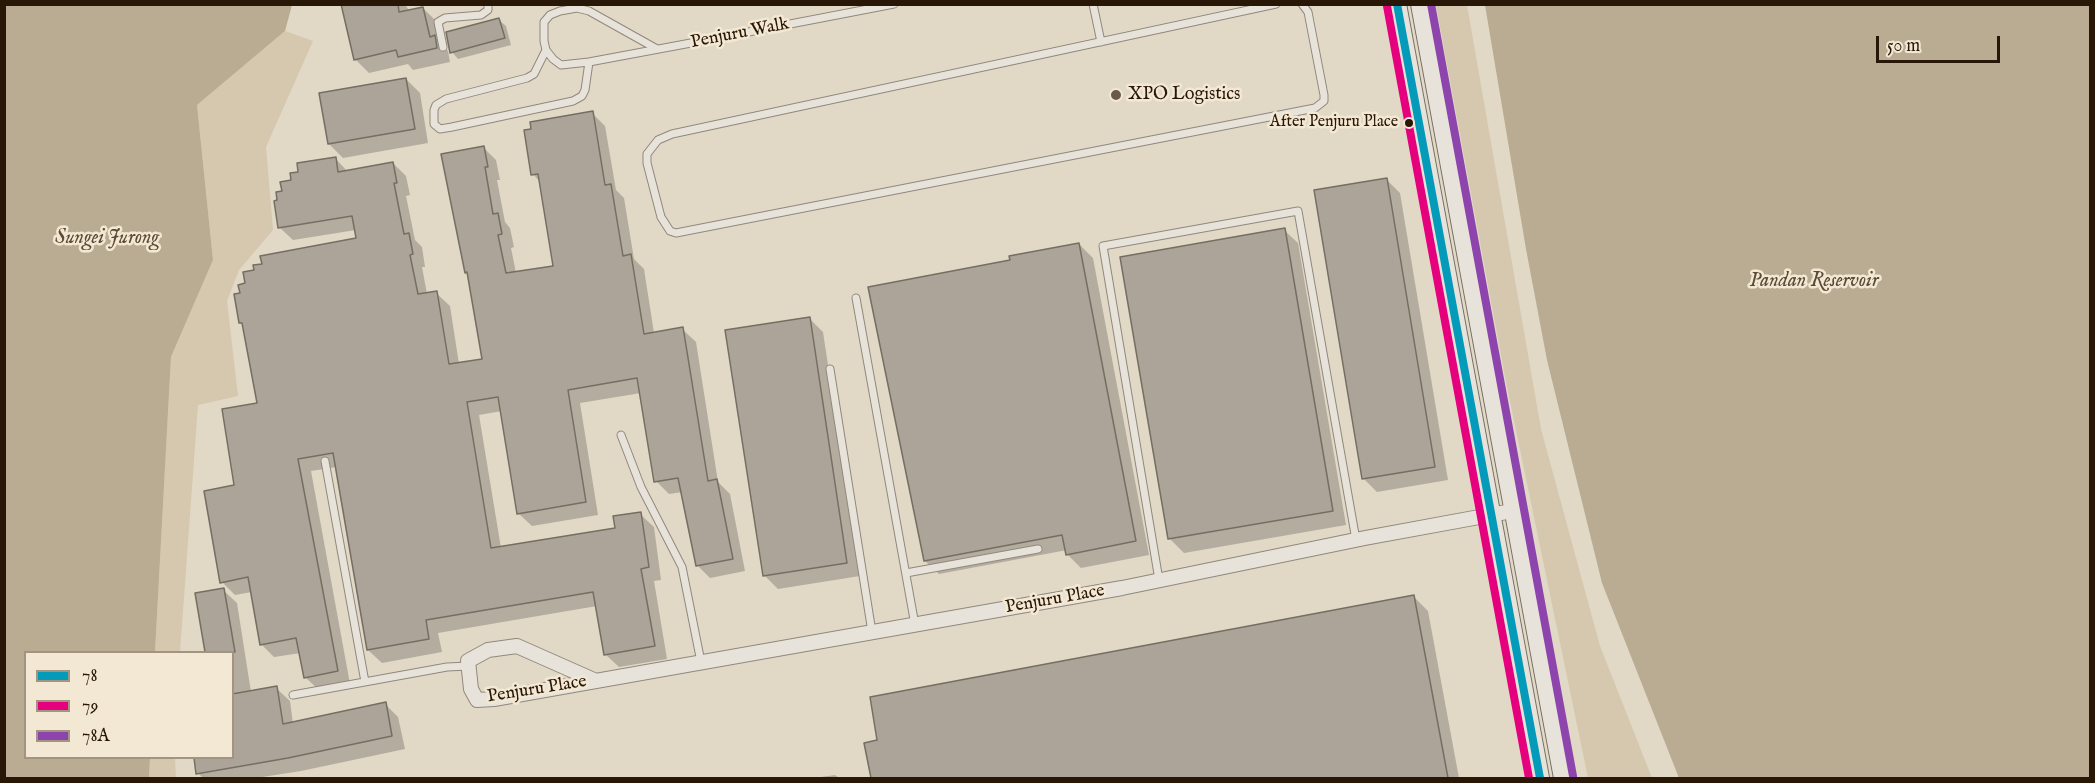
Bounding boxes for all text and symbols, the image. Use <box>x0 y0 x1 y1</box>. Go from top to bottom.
street label: Penjuru Walk <box>689 14 791 54</box>
scale bar <box>1879 24 2004 62</box>
text: 50 m <box>1887 35 1920 58</box>
place label: XPO Logistics <box>1128 84 1240 106</box>
marker: XPO Logistics <box>1109 88 1123 102</box>
place label: After Penjuru Place <box>1270 113 1398 133</box>
marker: After Penjuru Place <box>1403 117 1415 129</box>
water label: Sungei Jurong <box>55 227 159 251</box>
water label: Pandan Reservoir <box>1749 270 1879 294</box>
street label: Penjuru Place <box>1004 581 1106 619</box>
legend <box>24 651 234 759</box>
text: 78 <box>82 665 97 688</box>
street label: Penjuru Place <box>486 671 588 709</box>
text: 79 <box>82 695 98 718</box>
text: 78A <box>82 725 110 748</box>

